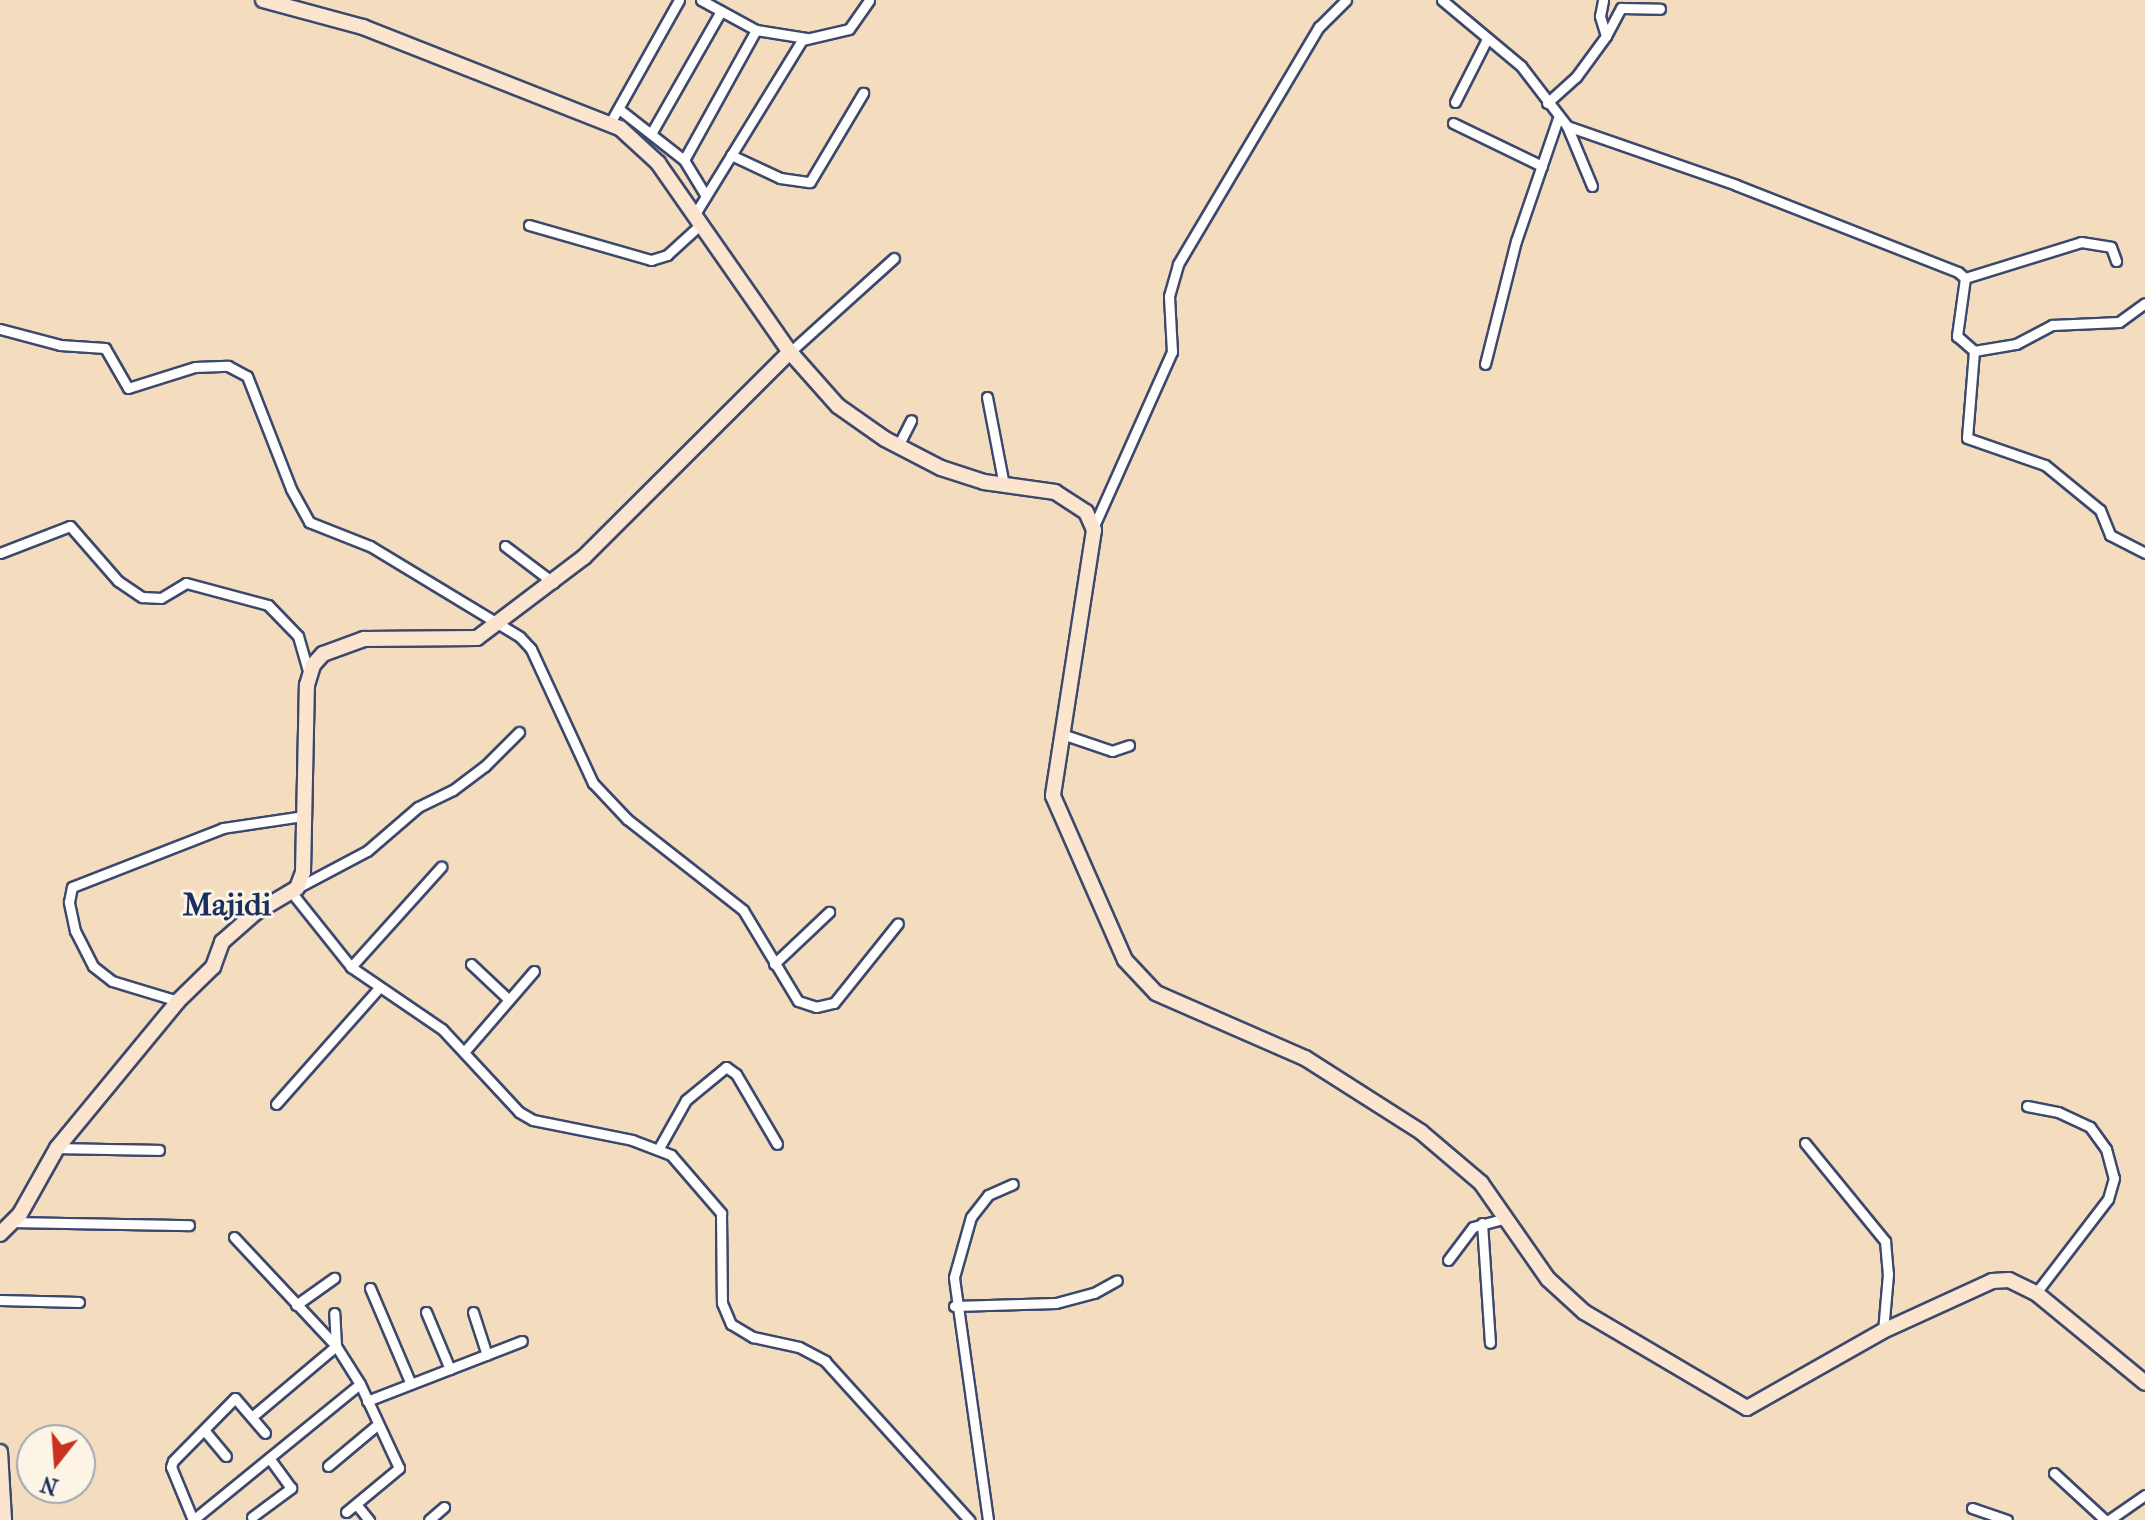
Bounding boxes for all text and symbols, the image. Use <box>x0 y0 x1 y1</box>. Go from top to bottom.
district label: Majidi <box>183 886 271 924</box>
north arrow <box>16 1424 96 1504</box>
text: N <box>38 1470 61 1500</box>

